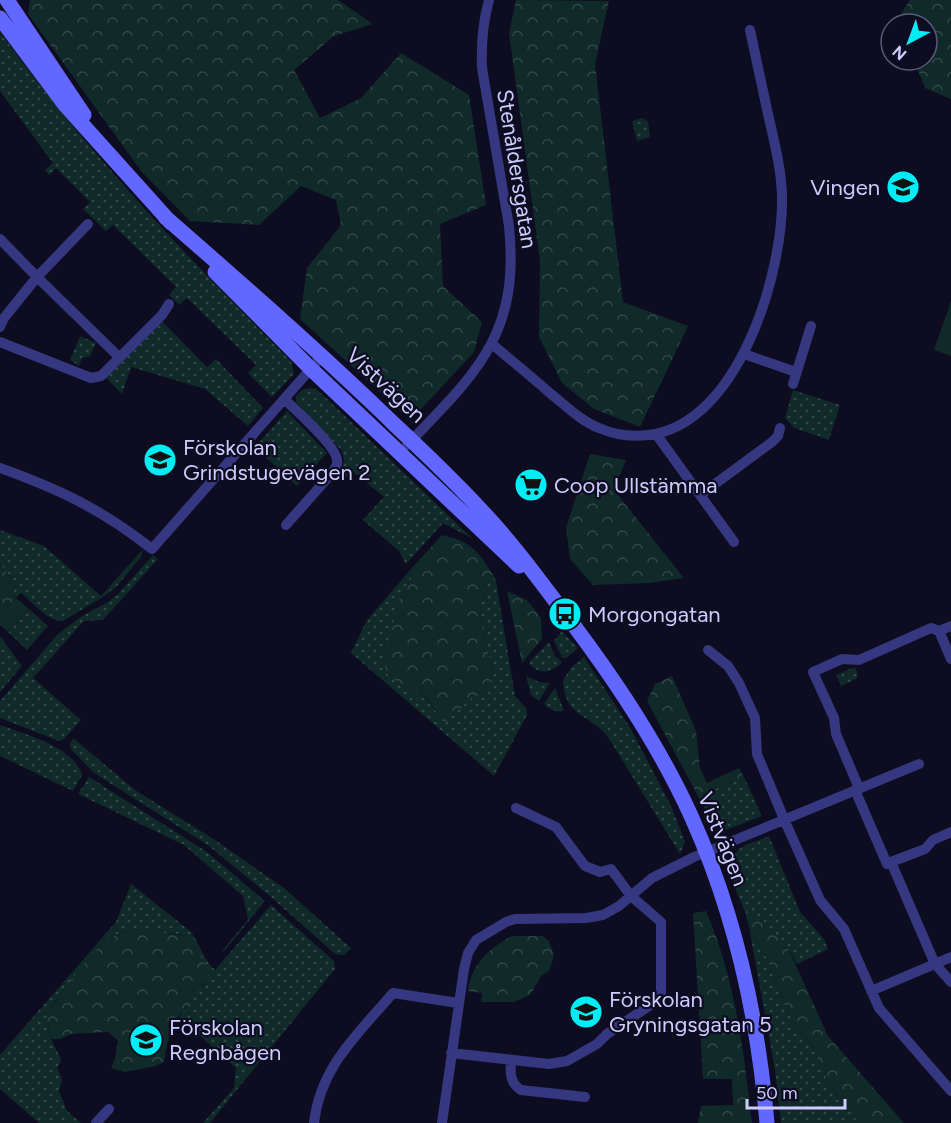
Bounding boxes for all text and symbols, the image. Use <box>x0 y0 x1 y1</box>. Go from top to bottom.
north arrow <box>879 12 939 72</box>
text: N <box>889 42 910 64</box>
street label: Stenåldersgatan <box>491 88 543 250</box>
school or university icon: Vingen <box>885 169 921 205</box>
place label: Vingen <box>810 174 880 201</box>
street label: Vistvägen <box>341 341 431 429</box>
place label: Förskolan Grindstugevägen 2 <box>183 434 370 486</box>
school or university icon: Förskolan Grindstugevägen 2 <box>142 442 178 478</box>
supermarket icon: Coop Ullstämma <box>513 467 549 503</box>
place label: Coop Ullstämma <box>554 472 717 499</box>
bus stop icon: Morgongatan <box>547 596 583 632</box>
place label: Morgongatan <box>588 601 721 628</box>
street label: Vistvägen <box>692 788 754 890</box>
place label: Förskolan Gryningsgatan 5 <box>609 986 772 1038</box>
school or university icon: Förskolan Gryningsgatan 5 <box>568 994 604 1030</box>
place label: Förskolan Regnbågen <box>169 1014 281 1066</box>
school or university icon: Förskolan Regnbågen <box>128 1022 164 1058</box>
scale bar <box>747 1072 844 1110</box>
text: 50 m <box>756 1082 798 1104</box>

